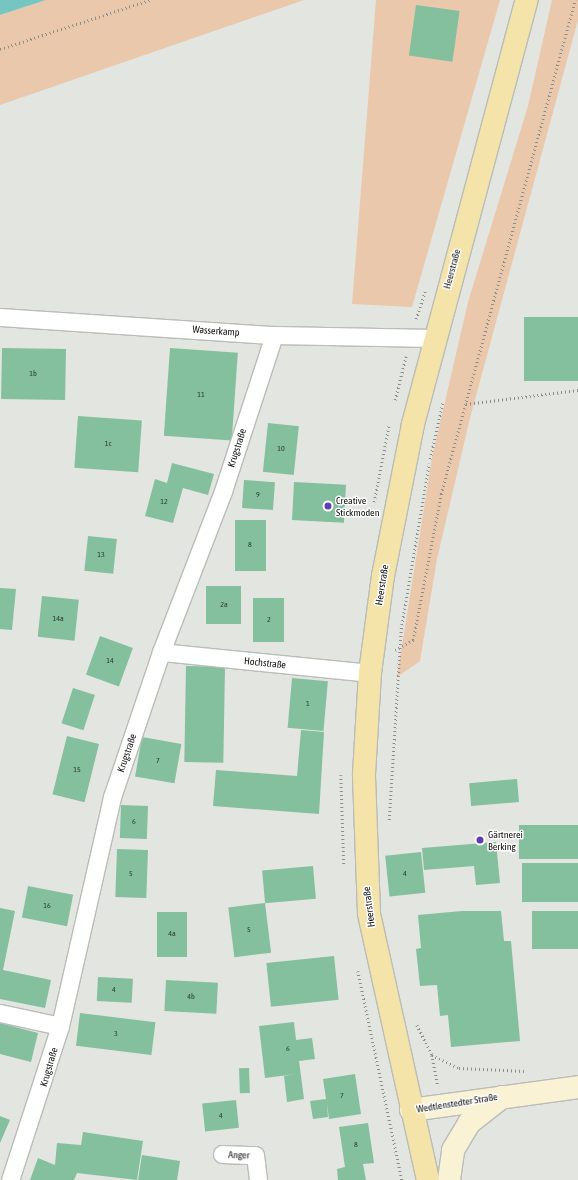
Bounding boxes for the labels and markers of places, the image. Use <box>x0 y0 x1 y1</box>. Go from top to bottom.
place label: Creative Stickmoden <box>336 494 380 518</box>
marker: Creative Stickmoden <box>323 501 333 511</box>
place label: Gärtnerei Berking <box>488 828 523 852</box>
marker: Gärtnerei Berking <box>475 835 485 845</box>

